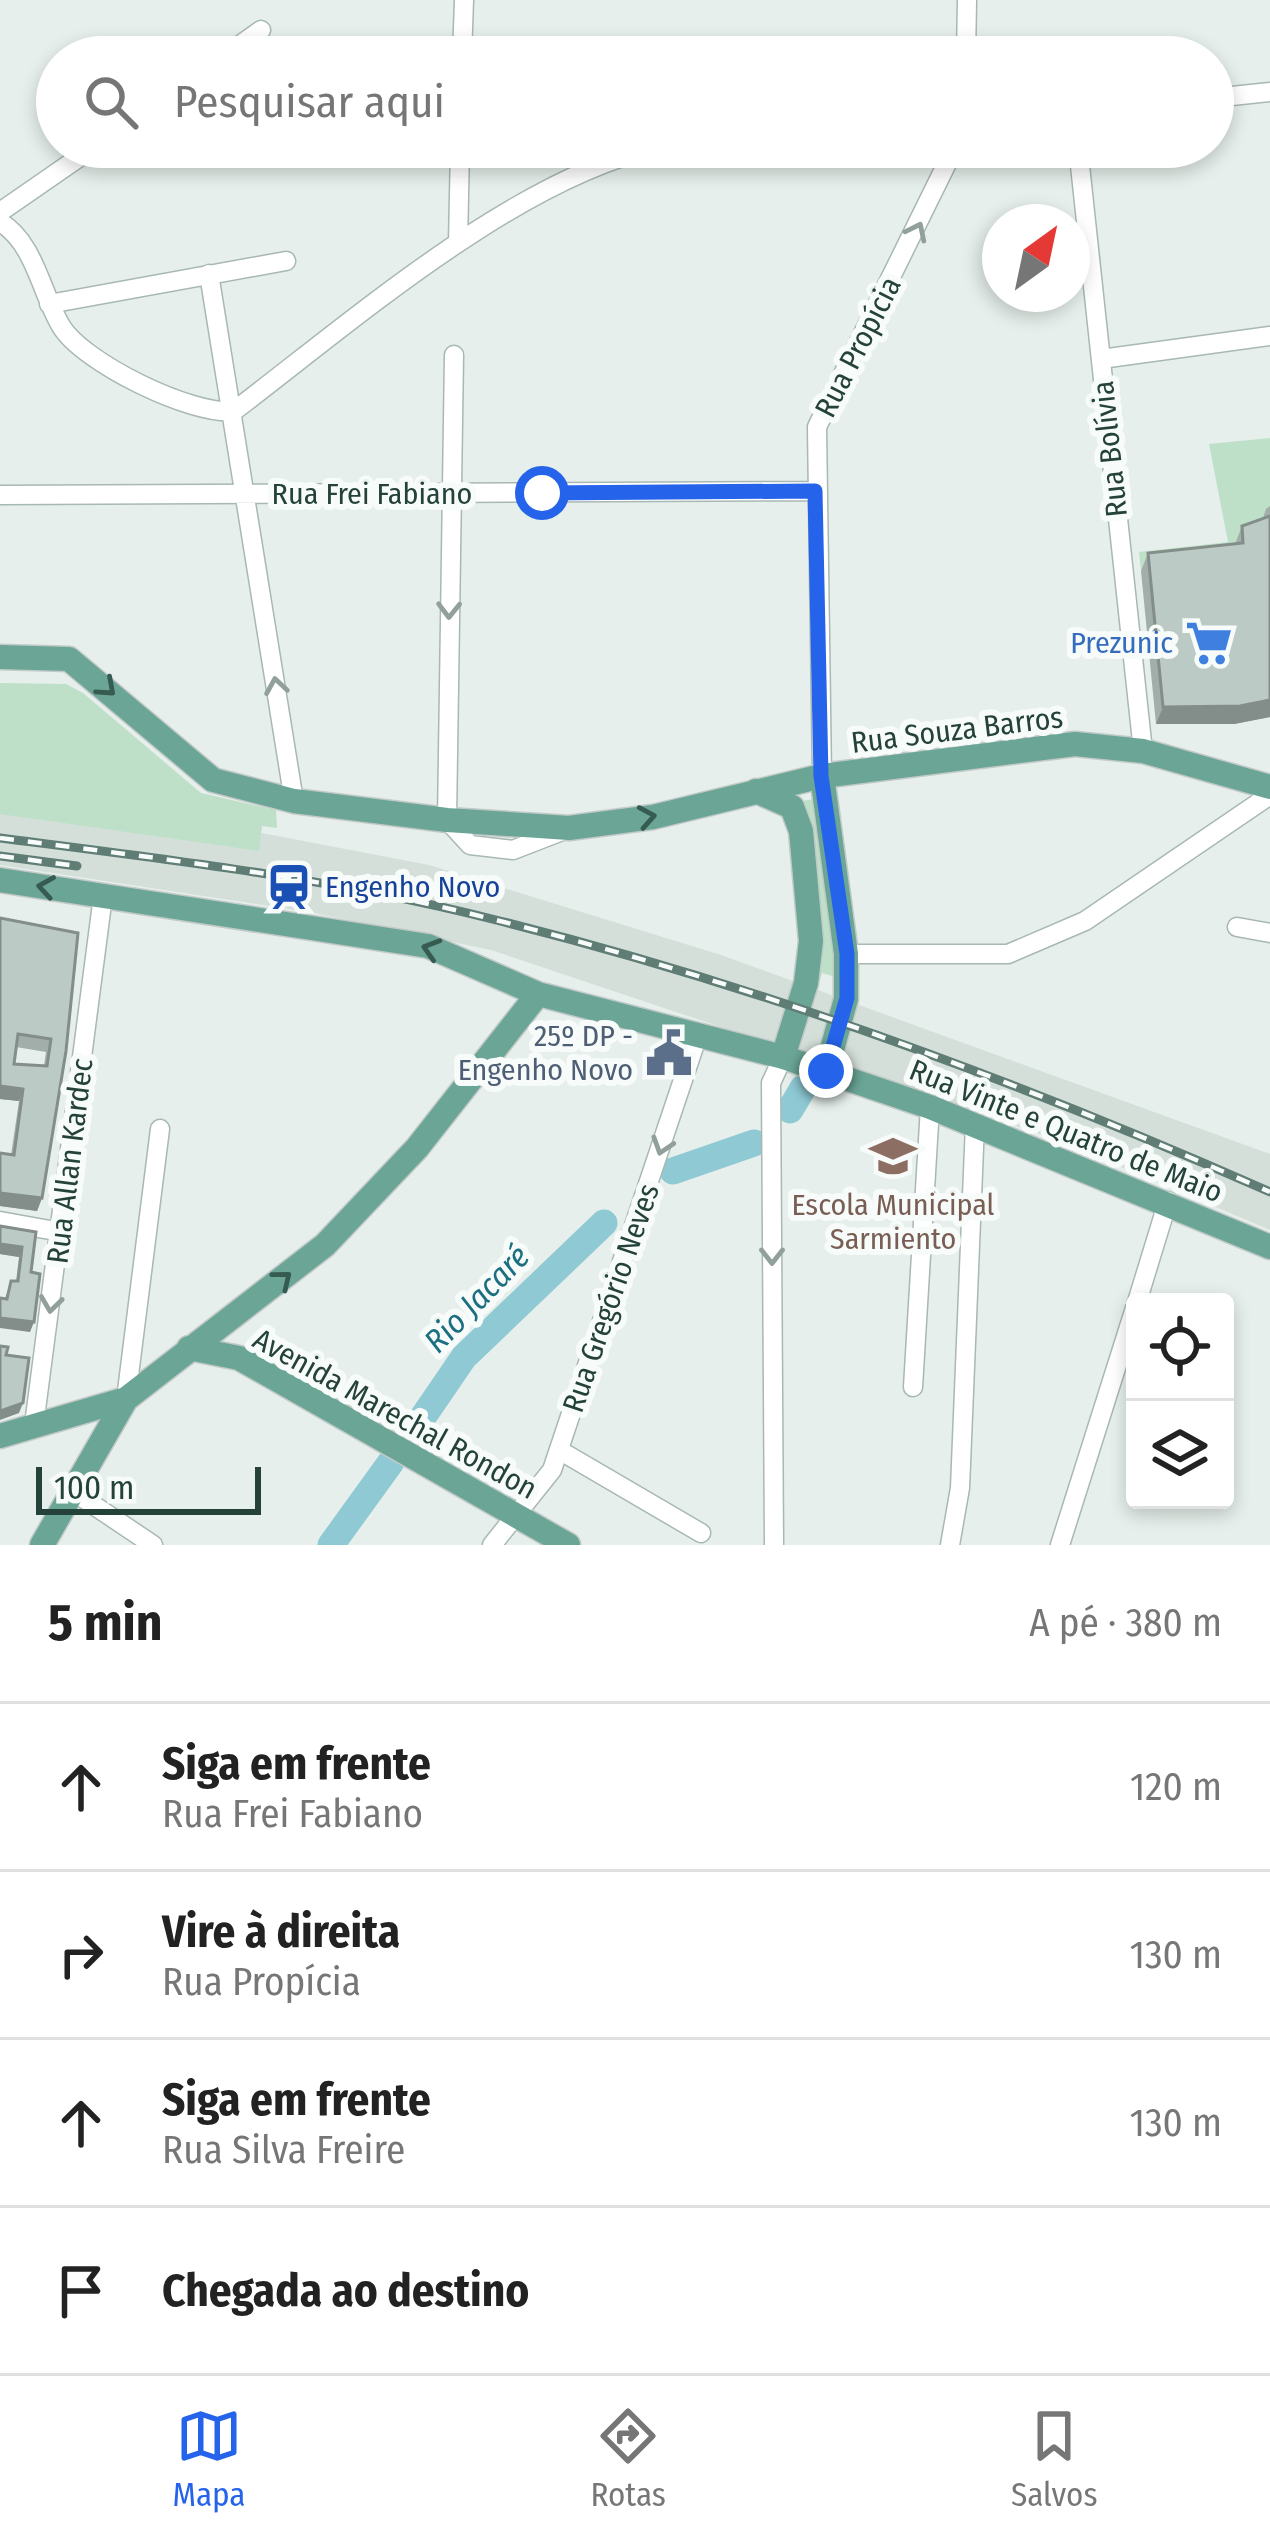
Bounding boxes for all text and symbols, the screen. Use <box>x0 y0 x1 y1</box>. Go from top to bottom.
search box <box>36 36 1234 168</box>
icon: search <box>78 69 144 135</box>
text: Pesquisar aqui <box>174 75 445 129</box>
north arrow <box>982 204 1090 312</box>
one-way arrow <box>902 221 925 243</box>
street label: Rua Propícia <box>807 271 909 423</box>
street label: Rua Bolívia <box>1085 379 1135 519</box>
route start <box>515 466 569 520</box>
street label: Rua Frei Fabiano <box>272 476 472 512</box>
one-way arrow <box>437 601 463 620</box>
supermarket icon: Prezunic <box>1184 618 1234 668</box>
place label: Prezunic <box>1070 625 1173 661</box>
one-way arrow <box>93 674 114 695</box>
one-way arrow <box>265 676 290 696</box>
street label: Rua Souza Barros <box>849 699 1065 761</box>
one-way arrow <box>637 805 657 831</box>
station icon: Engenho Novo <box>264 862 314 912</box>
place label: Engenho Novo <box>325 869 500 905</box>
one-way arrow <box>36 875 56 901</box>
one-way arrow <box>421 938 442 963</box>
place label: 25º DP - Engenho Novo <box>458 1018 633 1088</box>
public building icon: 25º DP - Engenho Novo <box>644 1028 694 1078</box>
route end <box>799 1044 853 1098</box>
street label: Rua Vinte e Quatro de Maio <box>904 1052 1228 1210</box>
street label: Rua Allan Kardec <box>40 1056 100 1266</box>
school or university icon: Escola Municipal Sarmiento <box>868 1131 918 1181</box>
one-way arrow <box>651 1135 676 1156</box>
street label: Rua Gregório Neves <box>555 1179 667 1417</box>
place label: Escola Municipal Sarmiento <box>791 1187 995 1257</box>
water label: Rio Jacaré <box>416 1237 538 1361</box>
one-way arrow <box>759 1248 785 1266</box>
one-way arrow <box>269 1272 291 1293</box>
map controls <box>1126 1293 1234 1509</box>
button: locate <box>1126 1293 1234 1401</box>
one-way arrow <box>39 1294 65 1314</box>
street label: Avenida Marechal Rondon <box>247 1321 543 1507</box>
button: layers <box>1126 1401 1234 1509</box>
scale bar <box>36 1461 261 1514</box>
text: 100 m <box>54 1468 134 1508</box>
text: 5 min <box>48 1592 163 1654</box>
text: A pé · 380 m <box>1029 1600 1222 1646</box>
text: Siga em frente <box>162 1737 431 1791</box>
icon: ahead <box>48 1754 114 1820</box>
text: 120 m <box>1130 1764 1222 1810</box>
text: Rua Frei Fabiano <box>162 1791 423 1837</box>
text: Vire à direita <box>162 1905 400 1959</box>
icon: right <box>48 1922 114 1988</box>
text: 130 m <box>1130 1932 1222 1978</box>
text: Rua Propícia <box>162 1959 361 2005</box>
text: Siga em frente <box>162 2073 431 2127</box>
icon: ahead <box>48 2090 114 2156</box>
text: 130 m <box>1130 2100 1222 2146</box>
text: Rua Silva Freire <box>162 2127 405 2173</box>
icon: arrive <box>48 2258 114 2324</box>
text: Chegada ao destino <box>162 2264 529 2318</box>
tab: Mapa <box>172 2403 246 2515</box>
tab: Rotas <box>590 2403 666 2515</box>
tab: Salvos <box>1011 2403 1097 2515</box>

